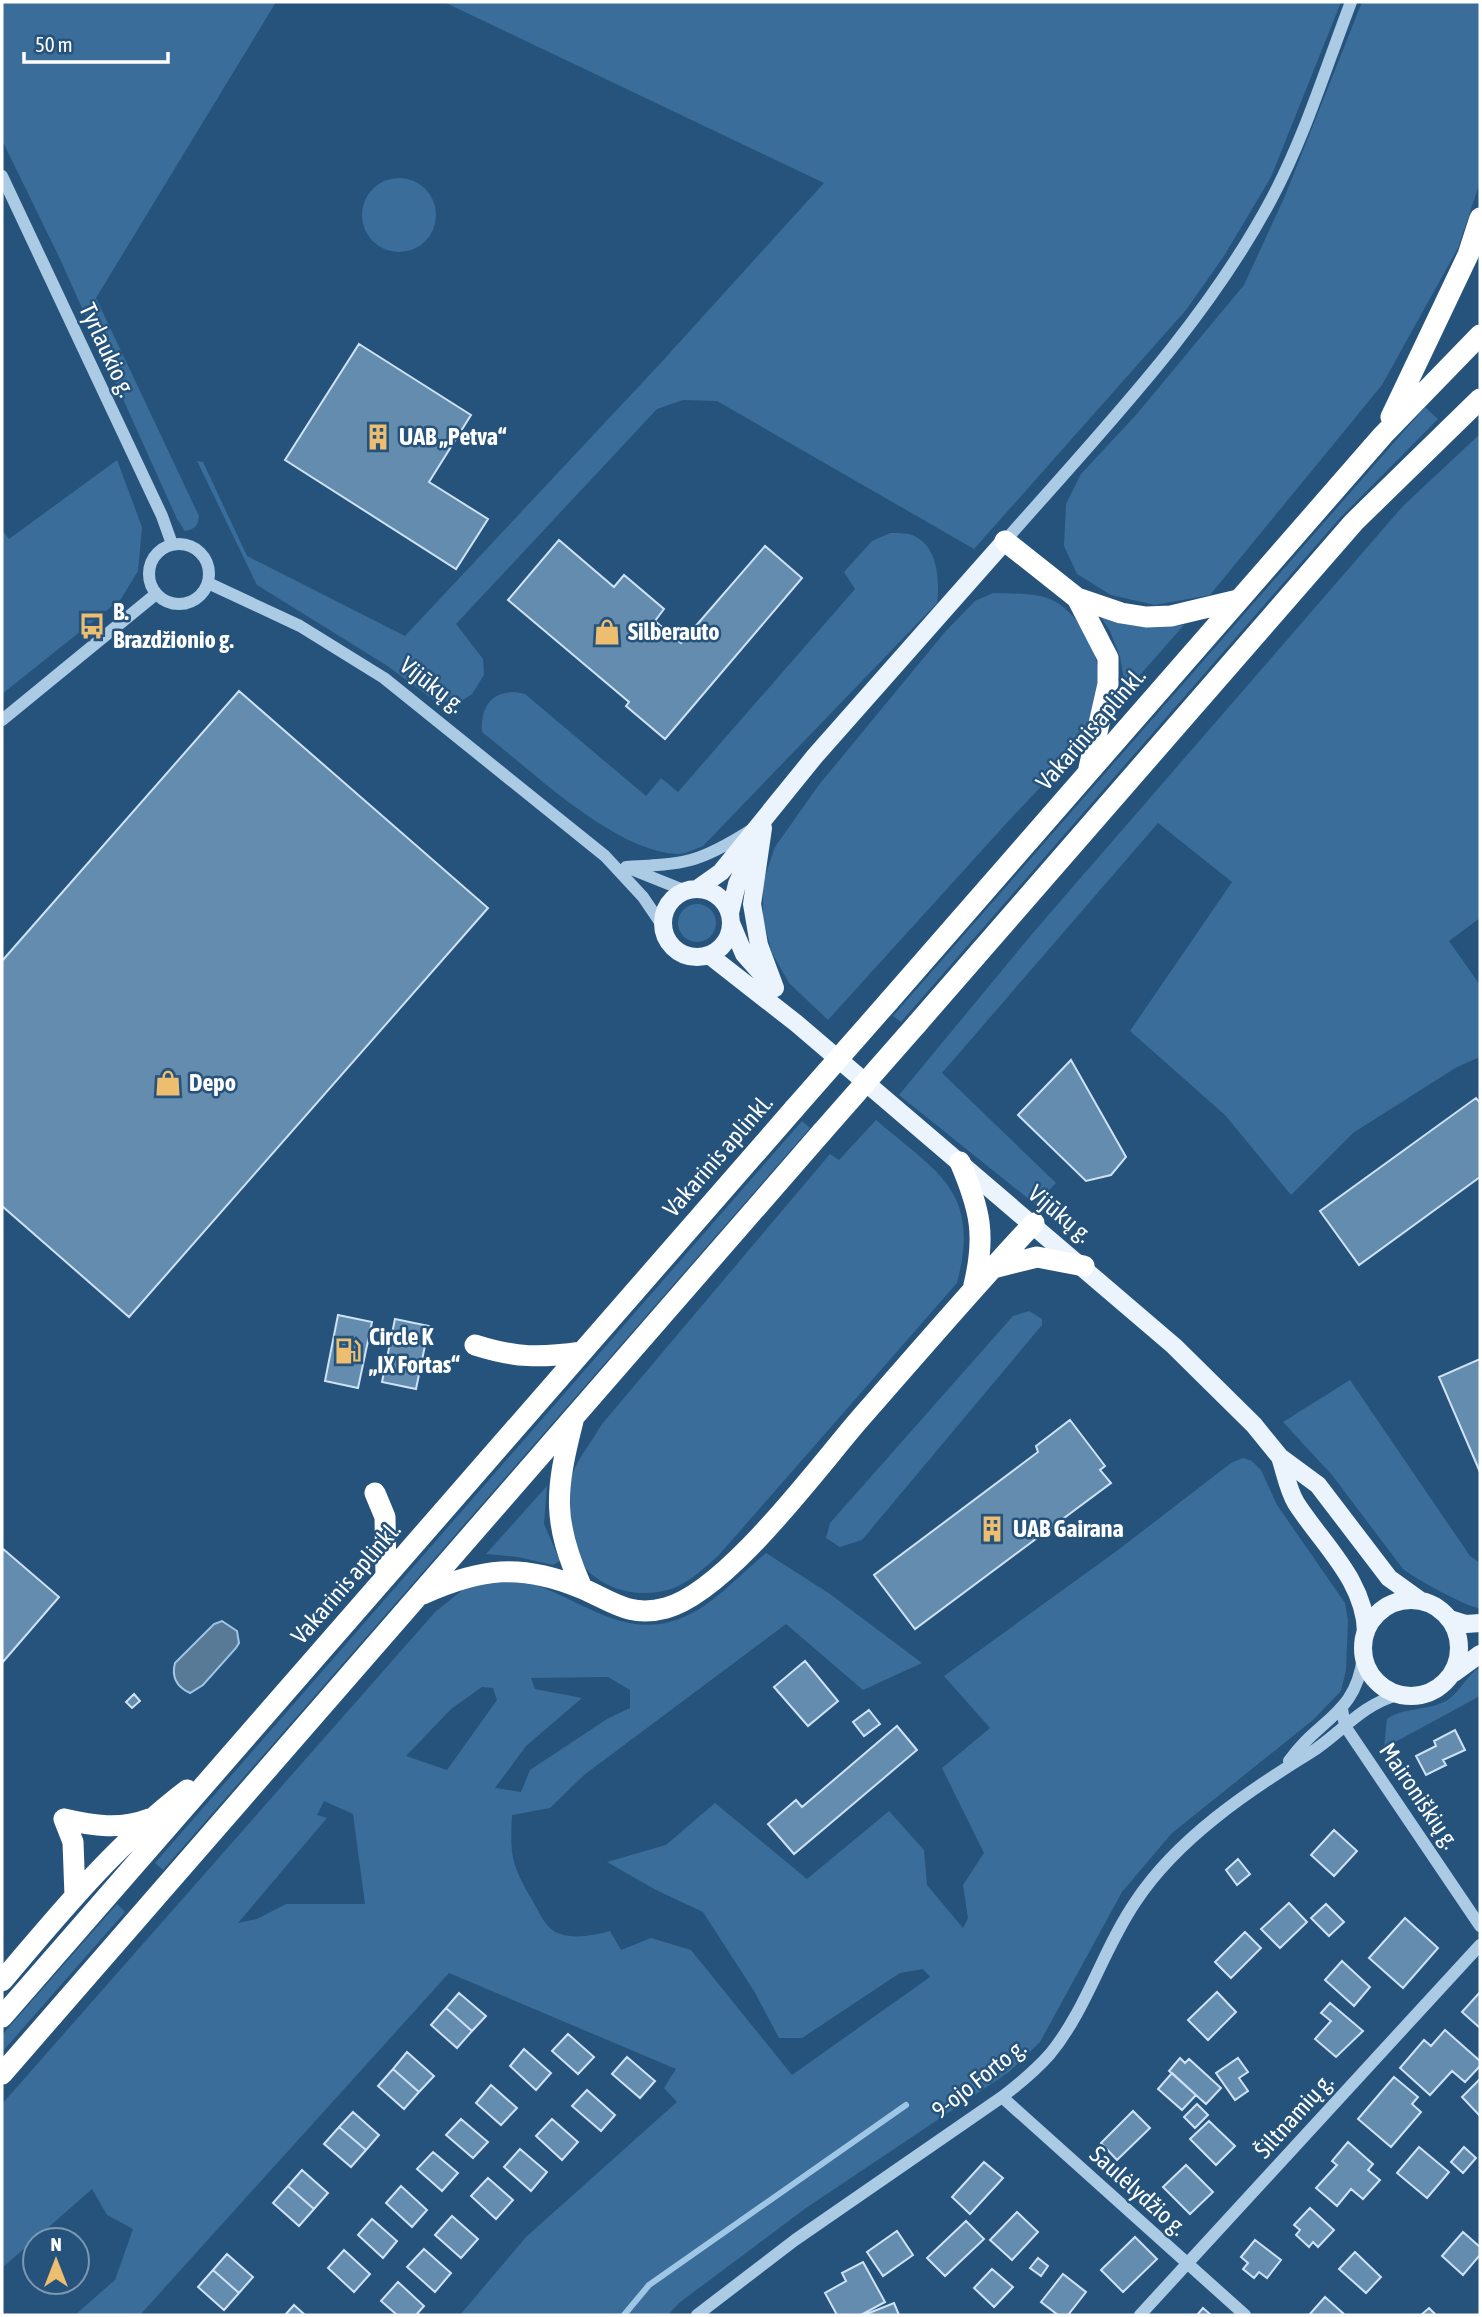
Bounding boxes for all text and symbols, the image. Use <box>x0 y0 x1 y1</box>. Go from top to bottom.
scale bar <box>24 21 168 65</box>
text: 50 m <box>35 32 73 56</box>
street label: Tyrlaukio g. <box>74 299 141 401</box>
building icon: UAB „Petva“ <box>363 422 393 452</box>
place label: UAB „Petva“ <box>399 423 507 450</box>
place label: B. Brazdžionio g. <box>113 598 234 653</box>
bus stop icon: B. Brazdžionio g. <box>77 611 107 641</box>
shop icon: Silberauto <box>592 617 622 647</box>
place label: Silberauto <box>628 618 720 645</box>
street label: Vijūkų g. <box>395 651 470 718</box>
street label: Vakarinis aplinkl. <box>1030 662 1151 795</box>
shop icon: Depo <box>153 1068 183 1098</box>
place label: Depo <box>189 1069 236 1096</box>
street label: Vakarinis aplinkl. <box>657 1089 778 1222</box>
street label: Vijūkų g. <box>1023 1179 1098 1248</box>
place label: Circle K „IX Fortas“ <box>368 1323 460 1378</box>
fuel station icon: Circle K „IX Fortas“ <box>333 1336 363 1366</box>
building icon: UAB Gairana <box>977 1514 1007 1544</box>
place label: UAB Gairana <box>1013 1515 1124 1542</box>
street label: Vakarinis aplinkl. <box>285 1516 406 1649</box>
street label: Maironiškių g. <box>1374 1738 1465 1854</box>
street label: 9-ojo Forto g. <box>926 2034 1031 2124</box>
street label: Šiltnamių g. <box>1249 2068 1338 2163</box>
street label: Saulėlydžio g. <box>1085 2140 1192 2241</box>
north arrow <box>21 2226 91 2296</box>
text: N <box>50 2233 62 2255</box>

